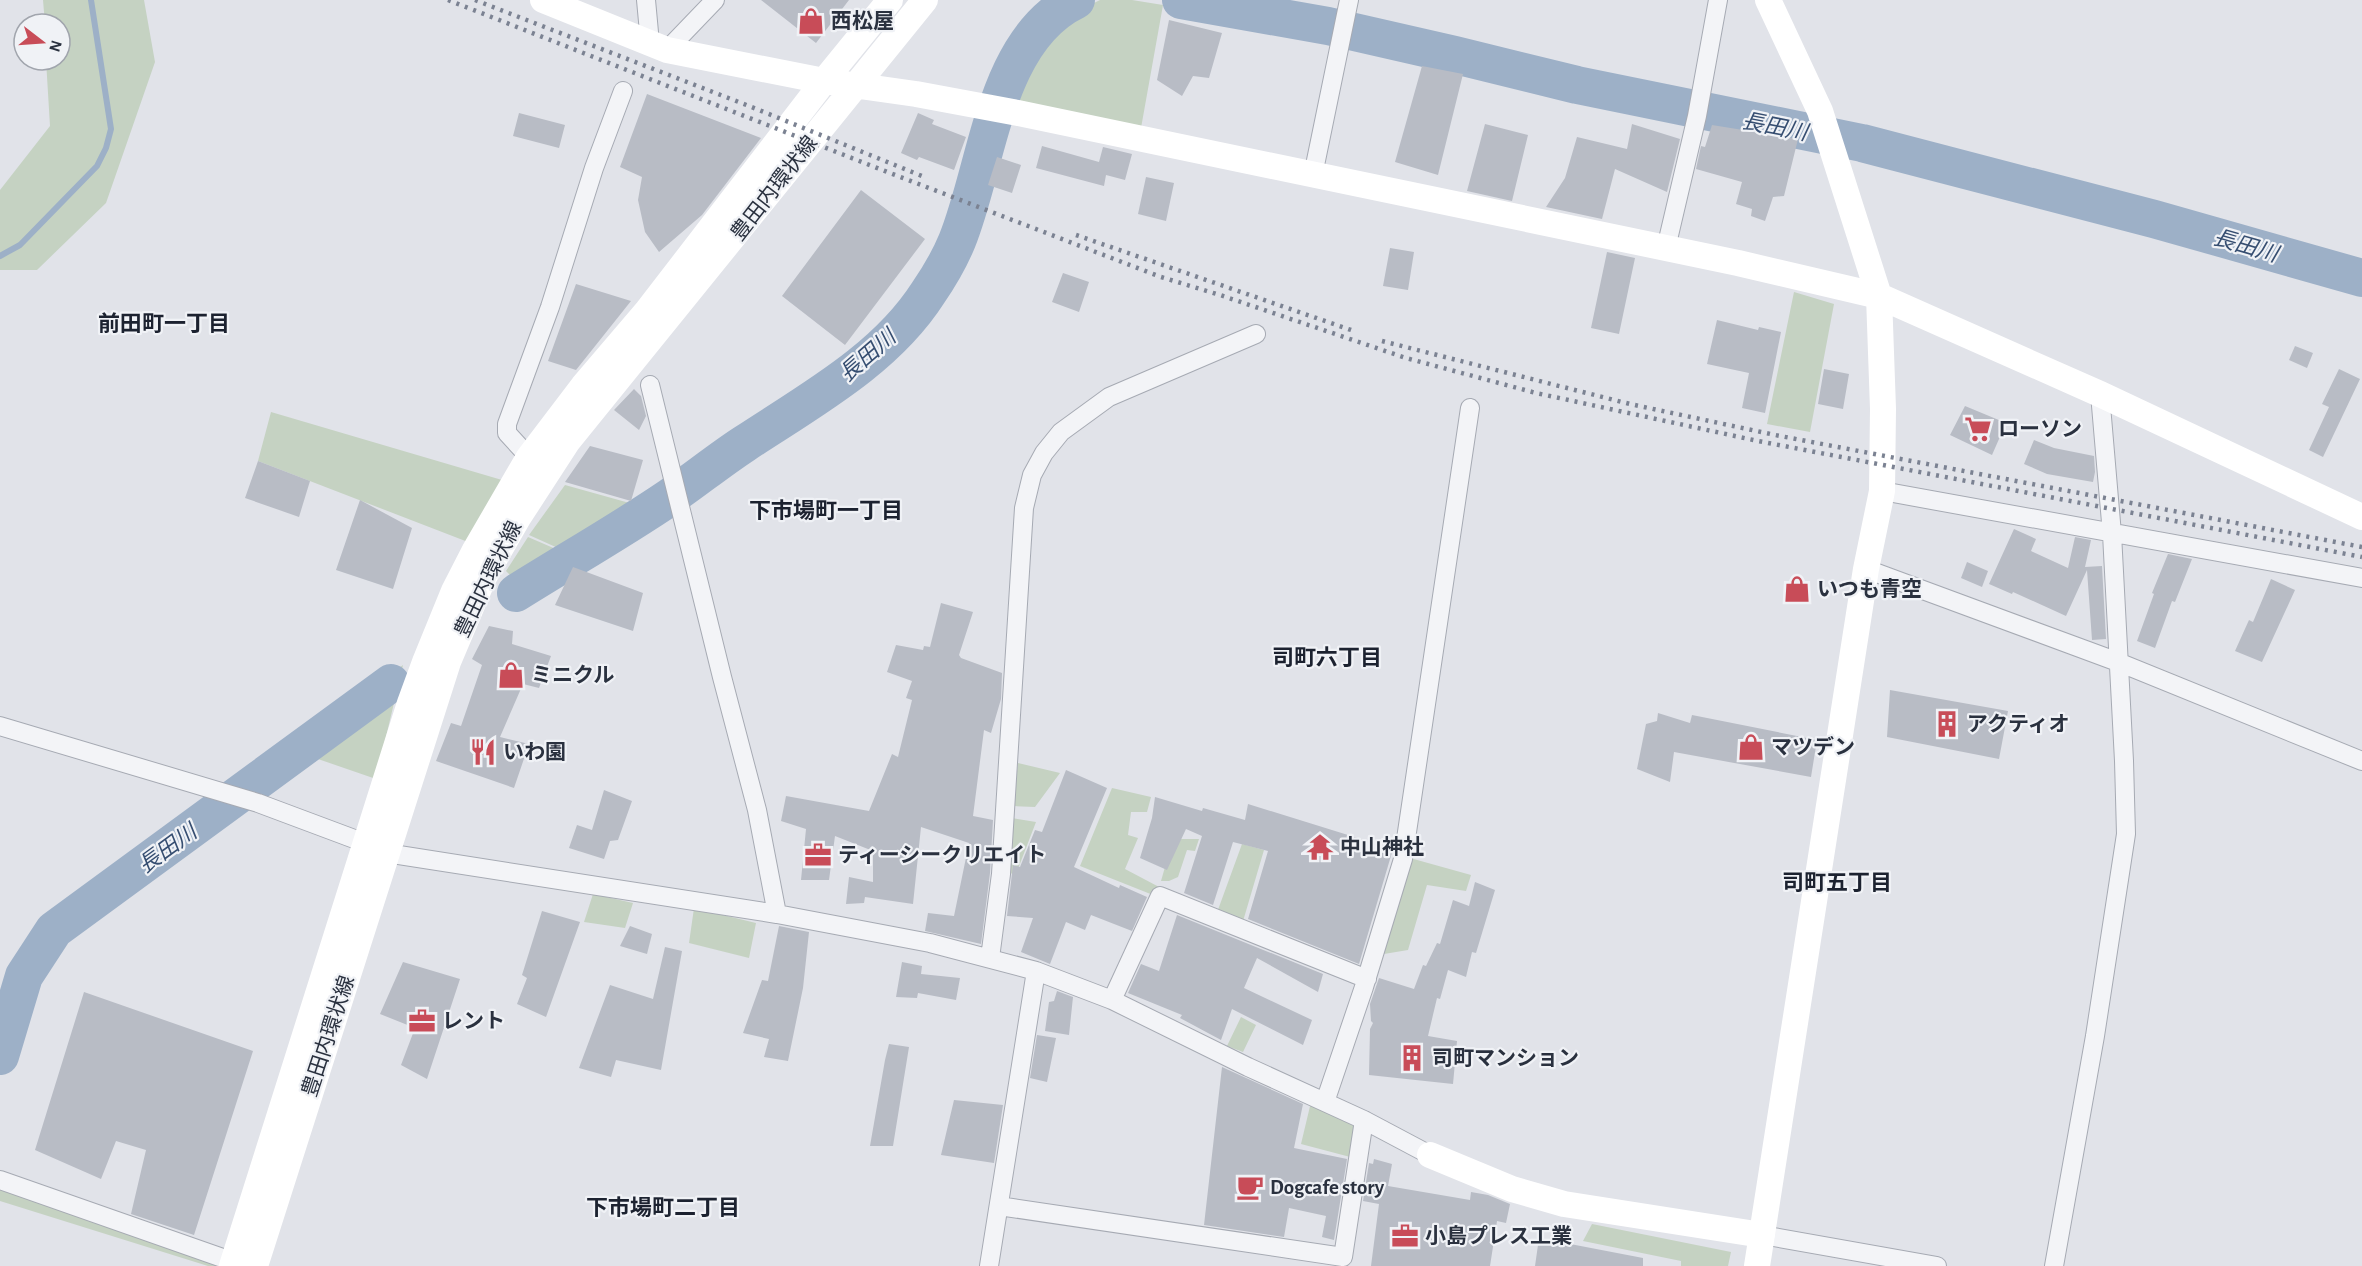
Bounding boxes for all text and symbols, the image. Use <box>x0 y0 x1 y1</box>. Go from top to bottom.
shop icon: 西松屋 <box>796 6 826 36</box>
place label: 西松屋 <box>831 10 894 32</box>
north arrow <box>12 12 72 72</box>
text: N <box>46 38 65 54</box>
water label: 長田川 <box>1740 110 1811 144</box>
street label: 豊田内環状線 <box>727 132 821 244</box>
water label: 長田川 <box>2211 226 2282 266</box>
district label: 前田町一丁目 <box>98 312 230 335</box>
water label: 長田川 <box>836 324 901 386</box>
supermarket icon: ローソン <box>1963 414 1993 444</box>
place label: ローソン <box>1998 419 2082 440</box>
district label: 下市場町一丁目 <box>749 499 903 522</box>
street label: 豊田内環状線 <box>450 518 526 640</box>
shop icon: いつも青空 <box>1782 574 1812 604</box>
place label: いつも青空 <box>1817 578 1922 600</box>
district label: 司町六丁目 <box>1272 646 1382 669</box>
shop icon: ミニクル <box>496 660 526 690</box>
place label: ミニクル <box>531 664 614 686</box>
building icon: アクティオ <box>1932 709 1962 739</box>
place label: アクティオ <box>1967 713 2070 735</box>
shop icon: マツデン <box>1736 732 1766 762</box>
place label: マツデン <box>1771 735 1855 758</box>
restaurant icon: いわ園 <box>468 737 498 767</box>
place label: いわ園 <box>503 741 566 763</box>
water label: 長田川 <box>134 819 202 877</box>
temple icon: 中山神社 <box>1305 832 1335 862</box>
place label: 中山神社 <box>1340 835 1424 858</box>
office icon: ティーシークリエイト <box>803 840 833 870</box>
place label: ティーシークリエイト <box>838 844 1046 866</box>
district label: 司町五丁目 <box>1782 872 1892 894</box>
street label: 豊田内環状線 <box>298 973 358 1099</box>
office icon: レント <box>407 1006 437 1036</box>
place label: レント <box>442 1011 505 1032</box>
building icon: 司町マンション <box>1397 1043 1427 1073</box>
place label: 司町マンション <box>1432 1048 1579 1069</box>
cafe icon: Dogcafe story <box>1235 1172 1265 1202</box>
place label: Dogcafe story <box>1270 1177 1385 1198</box>
district label: 下市場町二丁目 <box>586 1196 740 1219</box>
office icon: 小島プレス工業 <box>1390 1221 1420 1251</box>
place label: 小島プレス工業 <box>1425 1225 1572 1247</box>

